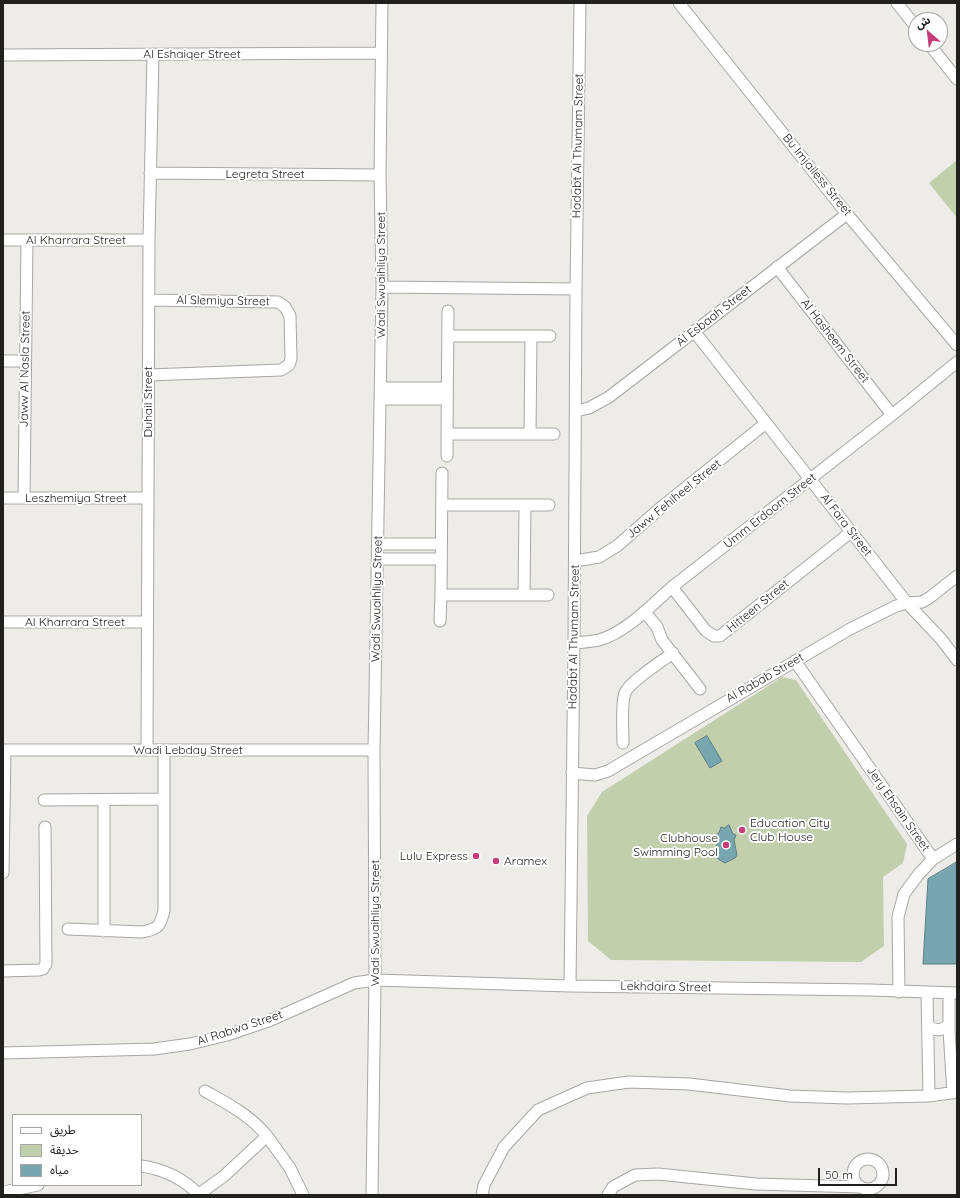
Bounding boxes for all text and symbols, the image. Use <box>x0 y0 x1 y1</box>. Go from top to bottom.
north arrow <box>908 12 948 52</box>
text: ش <box>913 13 933 32</box>
street label: Al Eshaiqer Street <box>143 47 241 61</box>
street label: Hadabt Al Thumam Street <box>570 73 586 219</box>
street label: Bu Imjailess Street <box>779 131 855 219</box>
street label: Legreta Street <box>225 167 305 181</box>
street label: Wadi Swuaihliya Street <box>374 212 388 338</box>
street label: Al Kharrara Street <box>26 233 126 247</box>
street label: Al Esbaah Street <box>674 282 754 350</box>
street label: Al Slemiya Street <box>176 293 270 309</box>
street label: Al Hasheem Street <box>798 296 872 386</box>
street label: Jaww Al Nasla Street <box>17 310 33 428</box>
street label: Duhail Street <box>141 367 155 437</box>
street label: Jaww Fehiheel Street <box>624 456 724 542</box>
street label: Umm Erdoom Street <box>721 470 819 552</box>
street label: Leszhemiya Street <box>25 491 127 505</box>
street label: Al Fara Street <box>817 491 875 559</box>
street label: Wadi Swuaihliya Street <box>369 536 385 662</box>
street label: Hadabt Al Thumam Street <box>566 564 582 710</box>
street label: Hitteen Street <box>724 577 792 635</box>
street label: Al Kharrara Street <box>25 615 125 629</box>
street label: Al Rabab Street <box>724 650 806 706</box>
street label: Wadi Lebday Street <box>133 743 243 757</box>
street label: Jery Ehsain Street <box>863 764 933 854</box>
place label: Education City Club House <box>750 816 830 844</box>
marker: Education City Club House <box>737 825 747 835</box>
place label: Clubhouse Swimming Pool <box>633 831 718 859</box>
marker: Clubhouse Swimming Pool <box>721 840 731 850</box>
place label: Lulu Express <box>400 849 468 863</box>
marker: Lulu Express <box>471 851 481 861</box>
place label: Aramex <box>504 854 547 868</box>
marker: Aramex <box>491 856 501 866</box>
street label: Wadi Swuaihliya Street <box>368 860 382 986</box>
street label: Lekhdaira Street <box>620 979 712 995</box>
street label: Al Rabwa Street <box>196 1007 284 1049</box>
legend <box>12 1114 142 1186</box>
text: طريق <box>50 1122 76 1137</box>
text: حديقة <box>50 1142 79 1157</box>
scale bar <box>820 1160 899 1186</box>
text: مياه <box>50 1162 69 1177</box>
text: 50 m <box>825 1167 853 1182</box>

